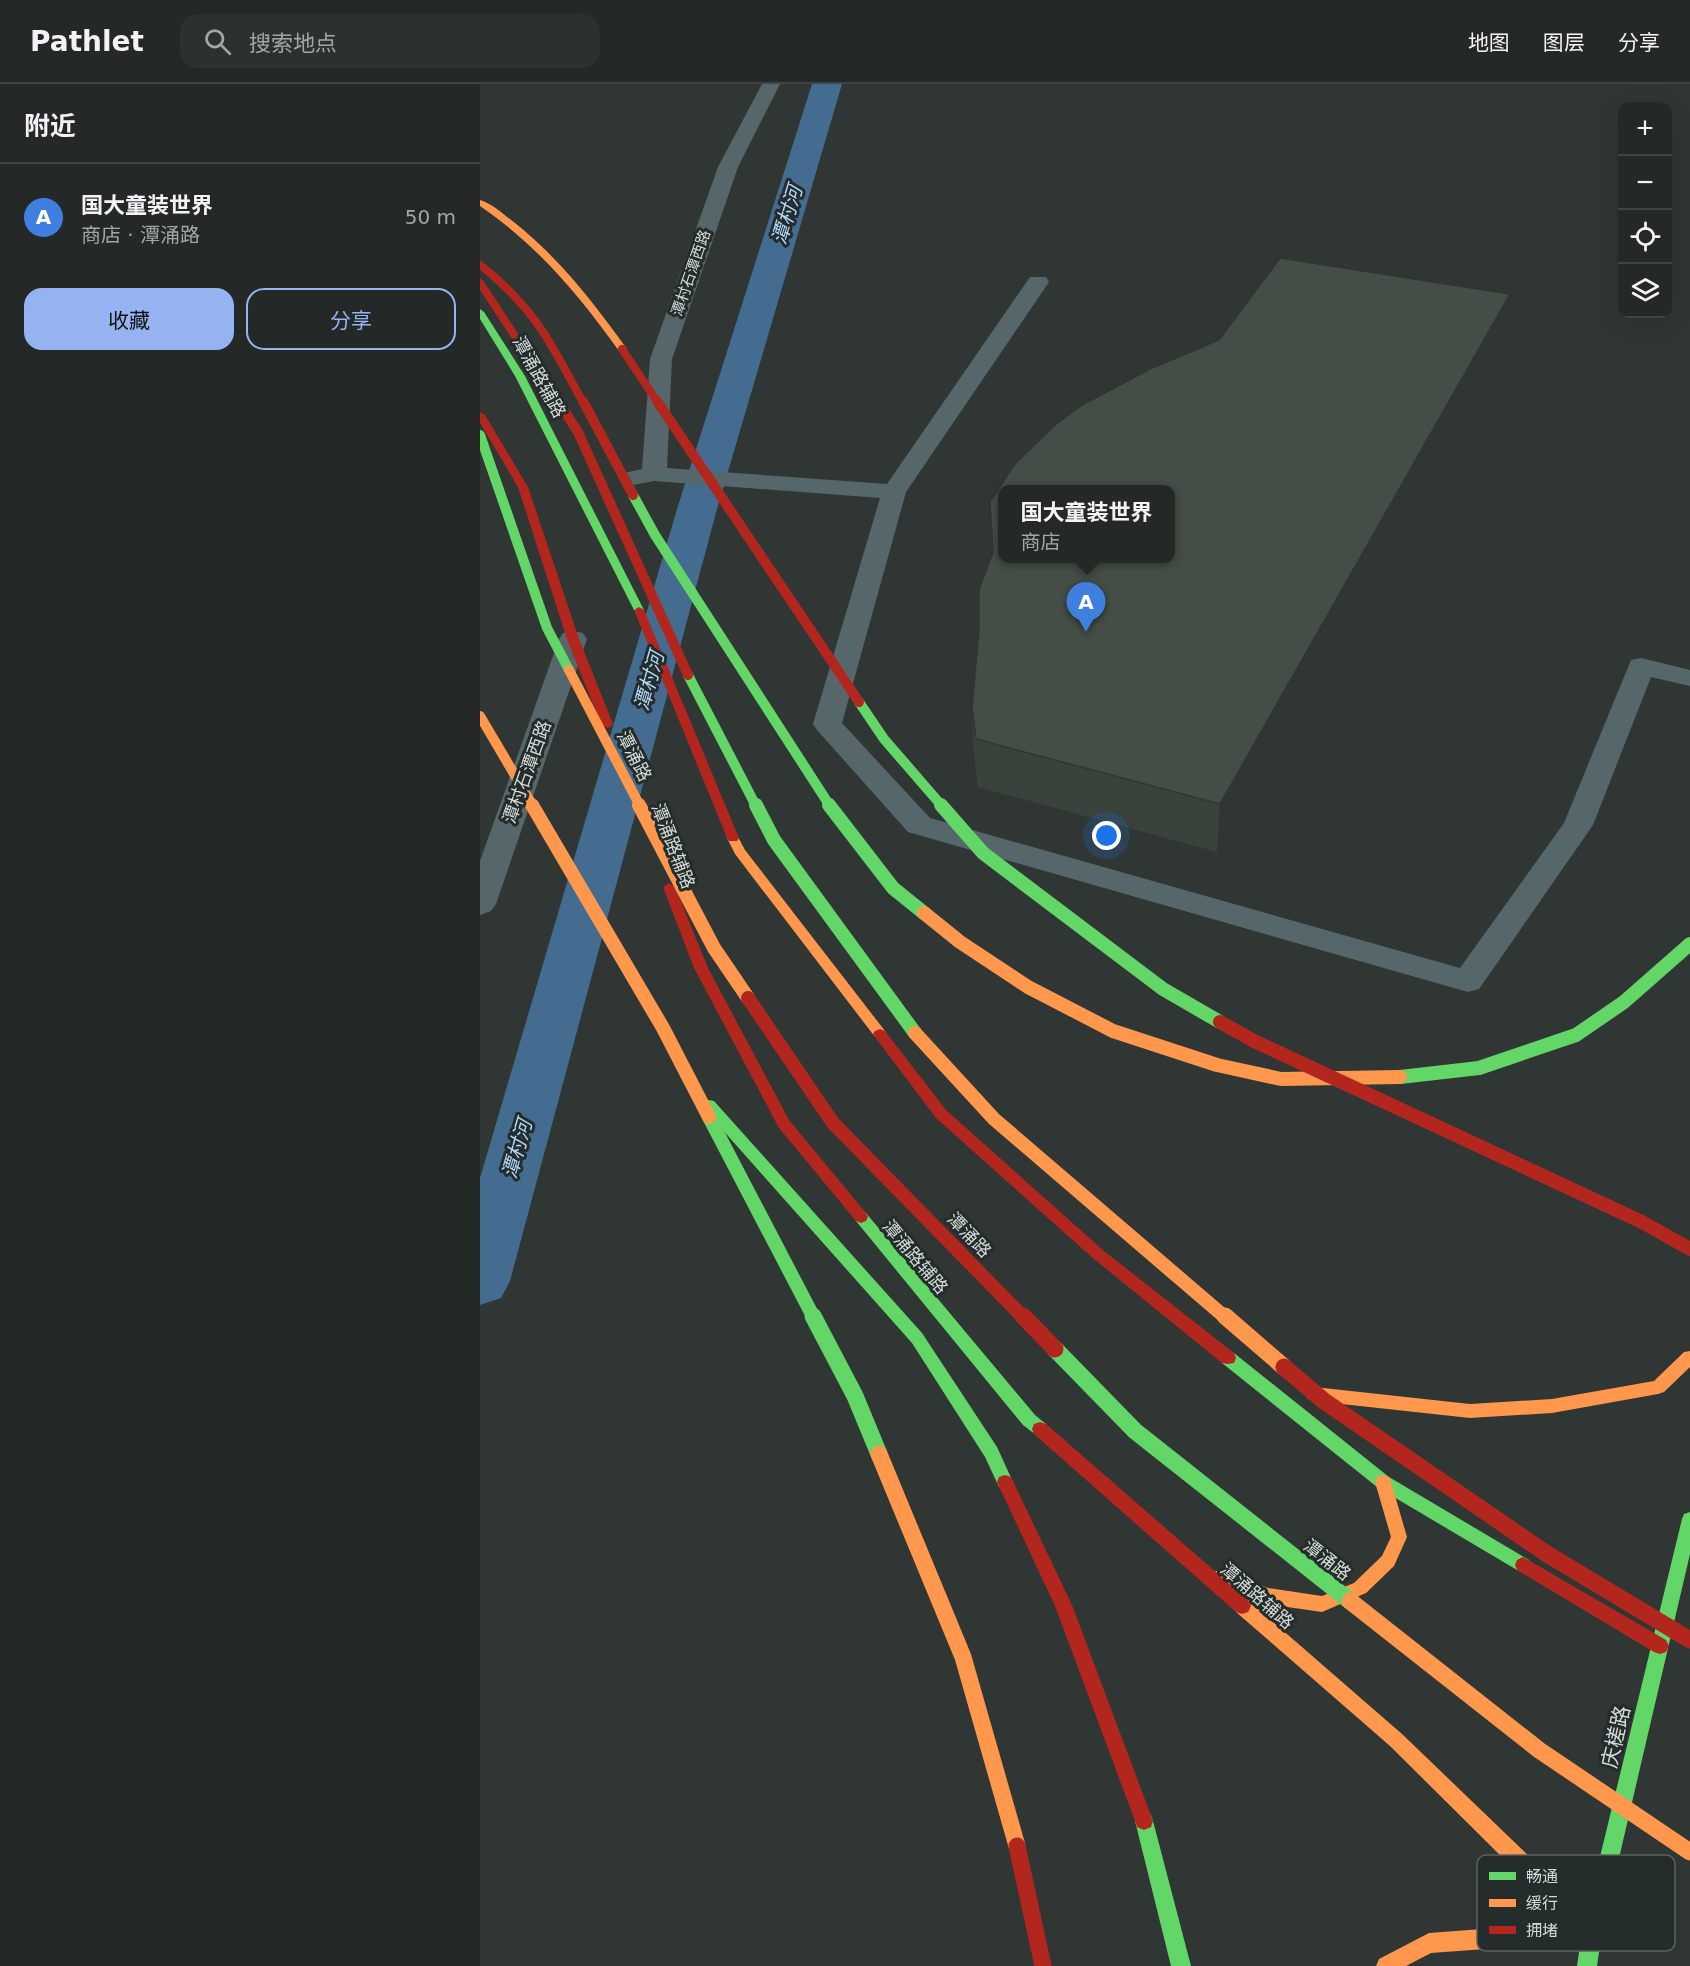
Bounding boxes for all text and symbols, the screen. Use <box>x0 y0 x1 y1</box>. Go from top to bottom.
search box <box>180 14 600 68</box>
text: Pathlet <box>30 25 144 58</box>
icon: search <box>201 25 234 58</box>
text: 搜索地点 <box>249 31 337 56</box>
text: 地图 <box>1468 31 1510 55</box>
text: 图层 <box>1543 31 1585 55</box>
text: 分享 <box>1618 31 1660 55</box>
map controls <box>1618 102 1672 318</box>
button: + <box>1618 102 1672 156</box>
text: 附近 <box>24 111 76 141</box>
button: − <box>1618 156 1672 210</box>
water label: 潭村河 <box>767 179 808 247</box>
text: 国大童装世界 <box>81 193 213 218</box>
text: A <box>36 205 51 229</box>
text: 50 m <box>405 205 456 229</box>
button: locate <box>1618 210 1672 264</box>
text: 商店 · 潭涌路 <box>81 223 200 247</box>
street label: 潭村石潭西路 <box>668 228 714 318</box>
button: layers <box>1618 264 1672 318</box>
button: 收藏 <box>24 288 234 350</box>
button: 分享 <box>246 288 456 350</box>
street label: 潭涌路辅路 <box>508 332 570 421</box>
popup <box>998 485 1175 563</box>
text: 国大童装世界 <box>1020 500 1153 525</box>
text: 商店 <box>1020 530 1060 554</box>
pin: A <box>1066 582 1106 632</box>
water label: 潭村河 <box>629 645 670 713</box>
street label: 潭村石潭西路 <box>498 717 555 826</box>
street label: 潭涌路 <box>613 727 656 785</box>
street label: 潭涌路辅路 <box>648 800 699 892</box>
your location <box>1092 821 1121 850</box>
water label: 潭村河 <box>497 1113 538 1181</box>
street label: 潭涌路 <box>943 1208 996 1261</box>
street label: 潭涌路辅路 <box>878 1215 952 1298</box>
street label: 潭涌路 <box>1300 1535 1355 1585</box>
street label: 潭涌路辅路 <box>1216 1558 1298 1633</box>
street label: 庆槎路 <box>1597 1704 1635 1770</box>
legend <box>1477 1855 1675 1951</box>
text: 畅通 <box>1526 1867 1558 1886</box>
text: 缓行 <box>1526 1894 1558 1913</box>
text: 拥堵 <box>1526 1921 1558 1940</box>

